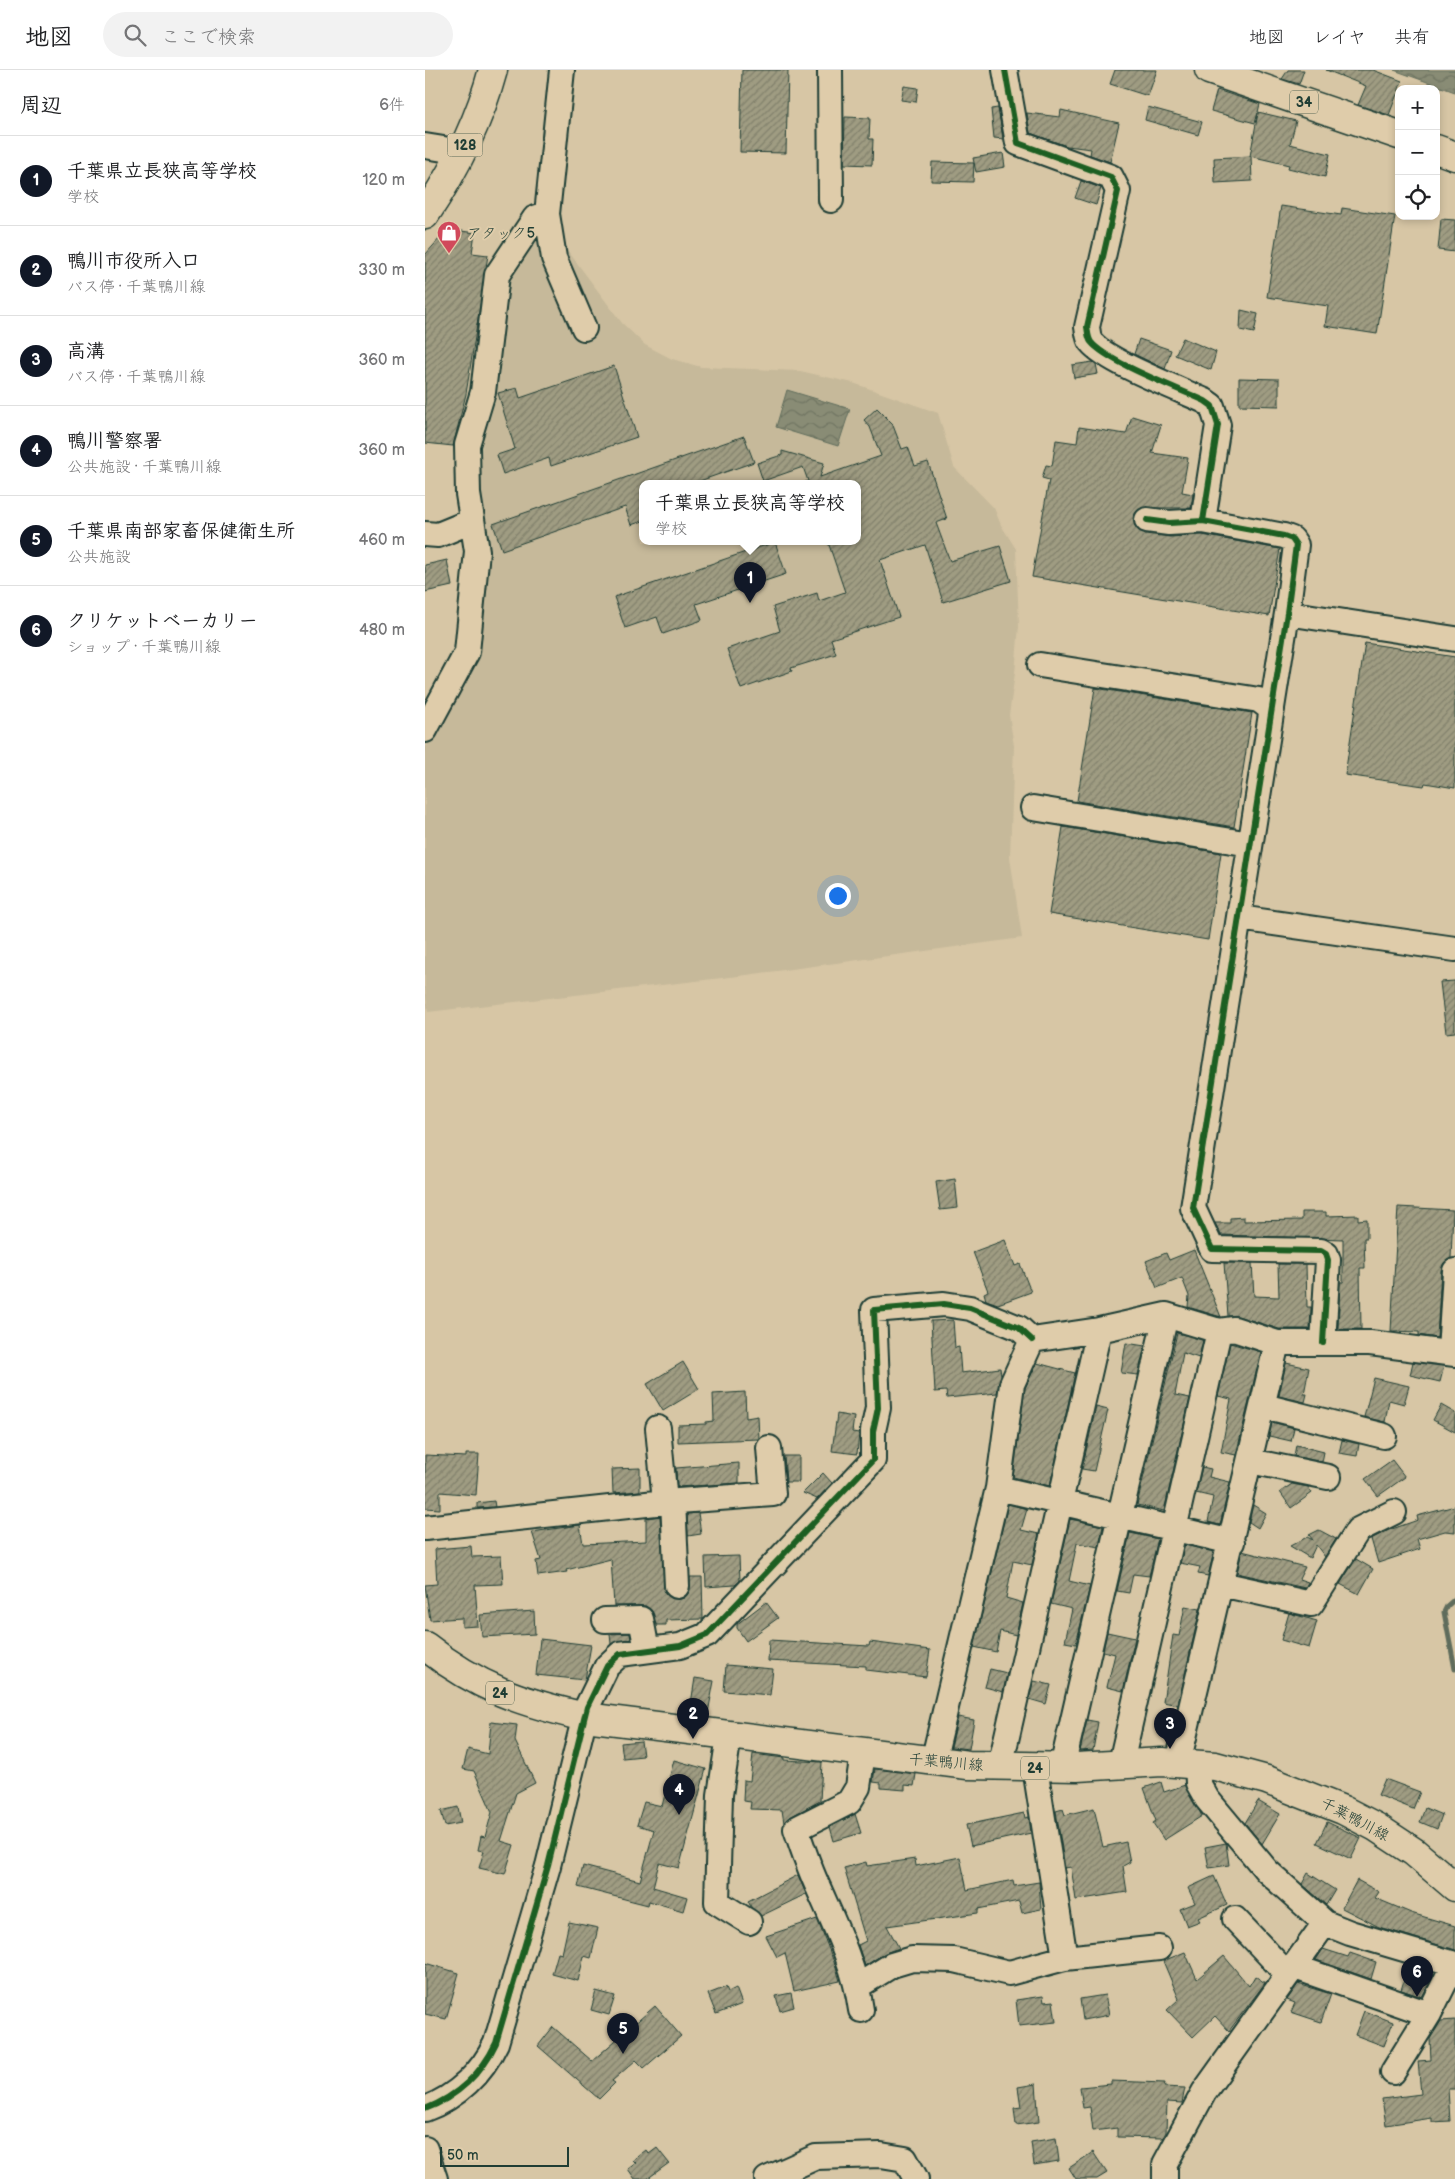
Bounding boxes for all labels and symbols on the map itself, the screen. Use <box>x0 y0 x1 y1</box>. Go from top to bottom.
road number: 34 <box>1290 91 1318 114</box>
road number: 128 <box>447 134 483 156</box>
shop icon: アタック5 <box>436 220 462 254</box>
place label: アタック5 <box>467 224 535 243</box>
pin: 1 <box>734 562 766 603</box>
your location <box>825 883 851 909</box>
road number: 24 <box>486 1682 514 1705</box>
pin: 2 <box>677 1698 709 1739</box>
pin: 3 <box>1154 1708 1186 1749</box>
street label: 千葉鴨川線 <box>908 1750 984 1775</box>
road number: 24 <box>1021 1756 1049 1780</box>
pin: 4 <box>663 1774 695 1815</box>
street label: 千葉鴨川線 <box>1317 1793 1392 1845</box>
pin: 6 <box>1401 1956 1433 1997</box>
pin: 5 <box>607 2013 639 2054</box>
scale bar <box>440 2144 569 2167</box>

